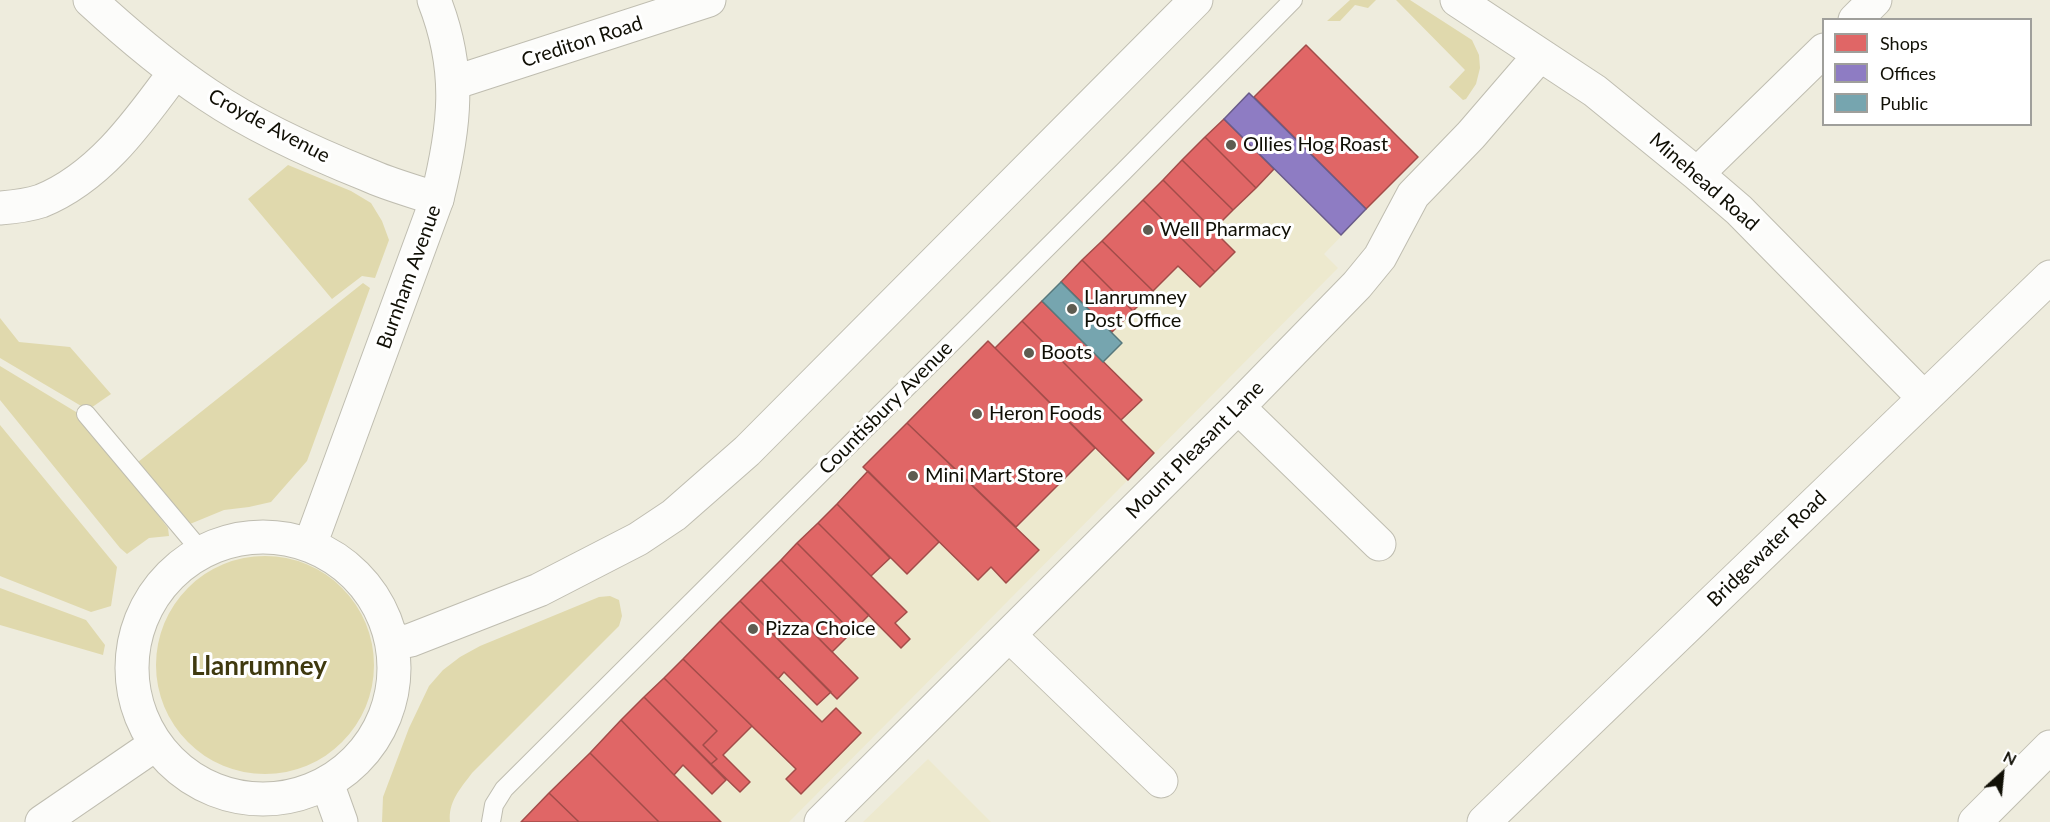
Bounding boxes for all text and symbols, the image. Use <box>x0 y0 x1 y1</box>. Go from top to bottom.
street label: Crediton Road <box>518 11 646 73</box>
legend <box>1822 18 2032 126</box>
text: Shops <box>1880 32 1928 54</box>
text: Offices <box>1880 62 1936 84</box>
street label: Croyde Avenue <box>204 84 334 168</box>
text: Public <box>1880 92 1928 114</box>
street label: Minehead Road <box>1644 128 1764 236</box>
place label: Ollies Hog Roast <box>1243 133 1388 157</box>
marker: Ollies Hog Roast <box>1224 138 1238 152</box>
street label: Burnham Avenue <box>372 202 446 352</box>
place label: Well Pharmacy <box>1160 218 1291 242</box>
marker: Well Pharmacy <box>1141 223 1155 237</box>
place label: Llanrumney Post Office <box>1084 286 1187 333</box>
marker: Llanrumney Post Office <box>1065 302 1079 316</box>
street label: Countisbury Avenue <box>814 336 958 480</box>
place label: Boots <box>1041 341 1092 365</box>
marker: Boots <box>1022 346 1036 360</box>
street label: Mount Pleasant Lane <box>1121 376 1269 524</box>
place label: Heron Foods <box>989 402 1102 426</box>
marker: Heron Foods <box>970 407 984 421</box>
place label: Mini Mart Store <box>925 464 1063 488</box>
marker: Mini Mart Store <box>906 469 920 483</box>
street label: Bridgewater Road <box>1702 486 1832 612</box>
place label: Pizza Choice <box>765 617 875 641</box>
marker: Pizza Choice <box>746 622 760 636</box>
district label: Llanrumney <box>191 651 327 683</box>
north arrow <box>1972 744 2032 804</box>
text: N <box>2001 746 2020 769</box>

